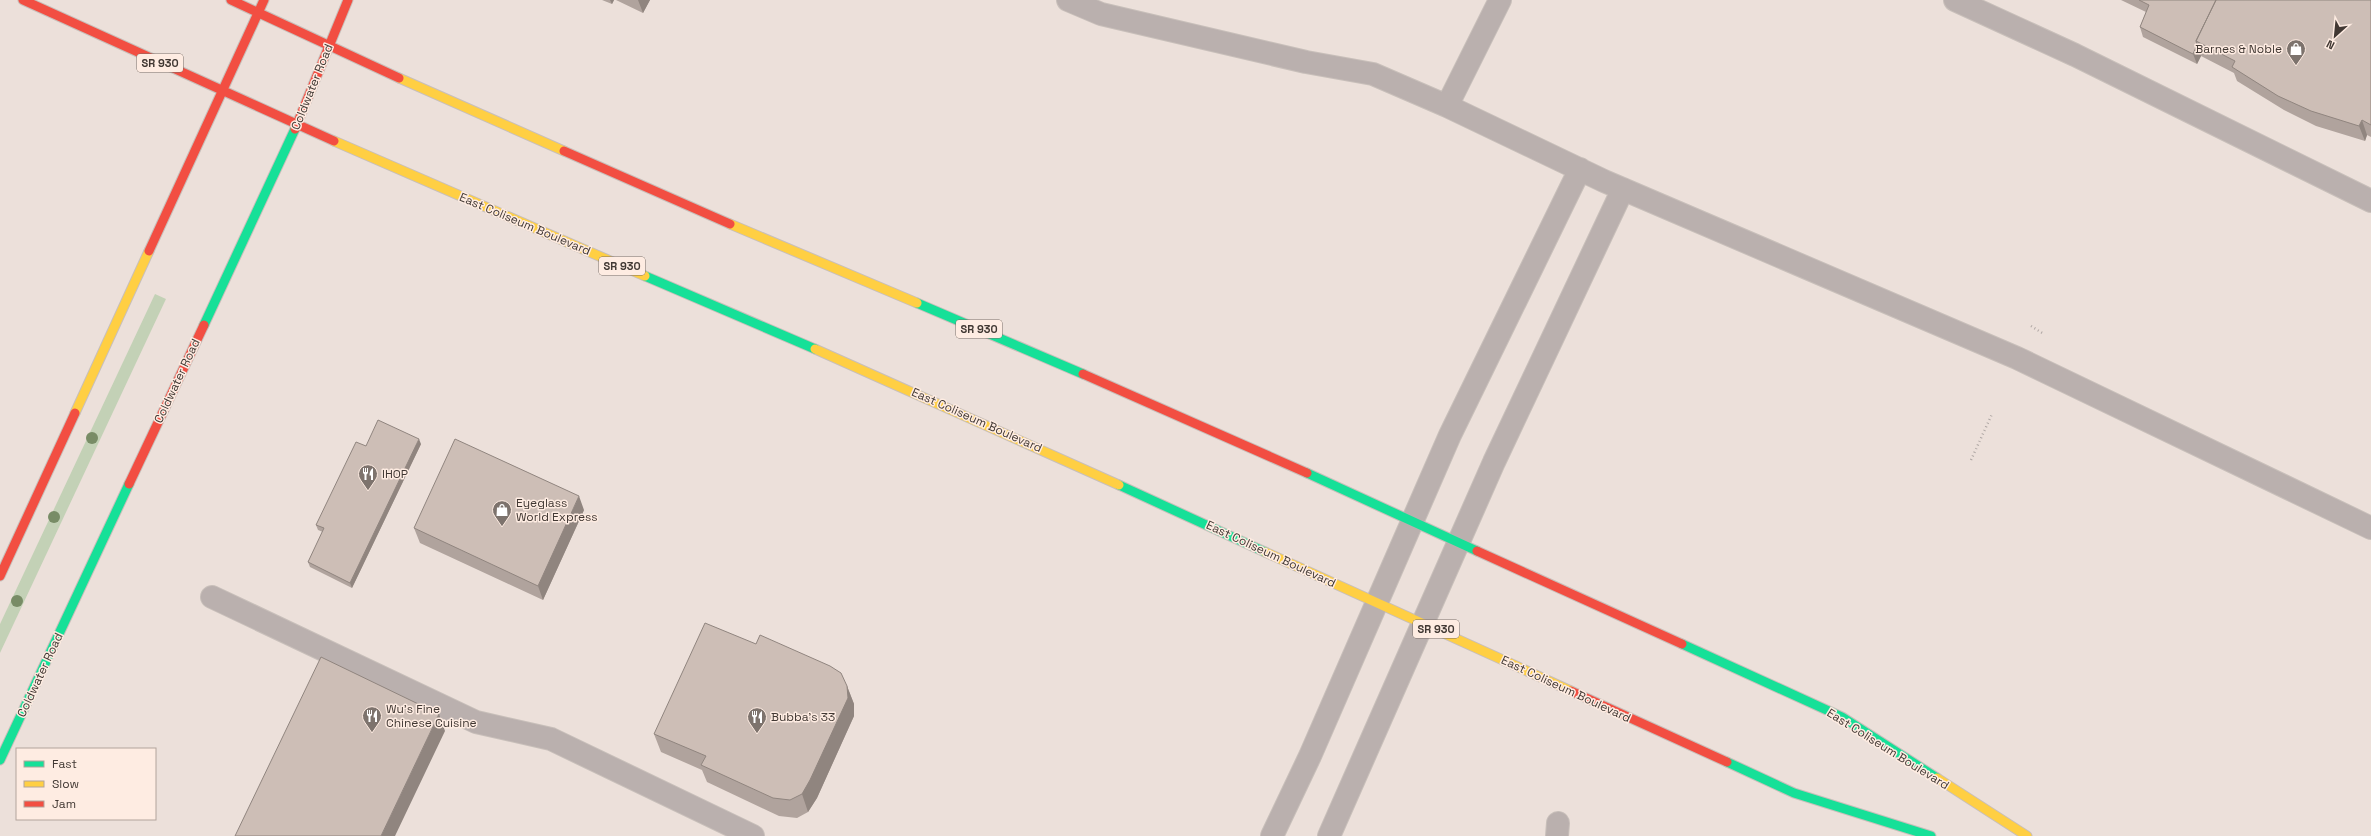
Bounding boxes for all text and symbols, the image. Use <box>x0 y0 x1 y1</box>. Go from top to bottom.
north arrow <box>2315 16 2355 56</box>
text: N <box>2324 37 2337 53</box>
shop icon: Barnes & Noble <box>2285 38 2307 66</box>
place label: Barnes & Noble <box>2195 41 2282 57</box>
street label: Coldwater Road <box>287 42 337 132</box>
road number: SR 930 <box>137 54 183 72</box>
street label: East Coliseum Boulevard <box>457 189 593 259</box>
road number: SR 930 <box>599 257 645 275</box>
road number: SR 930 <box>956 320 1002 338</box>
street label: Coldwater Road <box>150 336 204 426</box>
street label: East Coliseum Boulevard <box>909 384 1045 456</box>
restaurant icon: IHOP <box>357 463 379 491</box>
place label: IHOP <box>382 466 408 482</box>
place label: Eyeglass World Express <box>516 495 598 525</box>
shop icon: Eyeglass World Express <box>491 499 513 527</box>
street label: East Coliseum Boulevard <box>1204 517 1338 591</box>
road number: SR 930 <box>1413 620 1459 638</box>
street label: Coldwater Road <box>13 630 67 720</box>
street label: East Coliseum Boulevard <box>1499 652 1633 726</box>
place label: Wu's Fine Chinese Cuisine <box>386 701 477 731</box>
restaurant icon: Wu's Fine Chinese Cuisine <box>361 705 383 733</box>
street label: East Coliseum Boulevard <box>1824 705 1952 793</box>
restaurant icon: Bubba's 33 <box>746 706 768 734</box>
place label: Bubba's 33 <box>771 709 835 725</box>
legend <box>16 748 156 820</box>
text: Fast <box>52 756 77 772</box>
text: Slow <box>52 776 79 792</box>
text: Jam <box>52 796 76 812</box>

